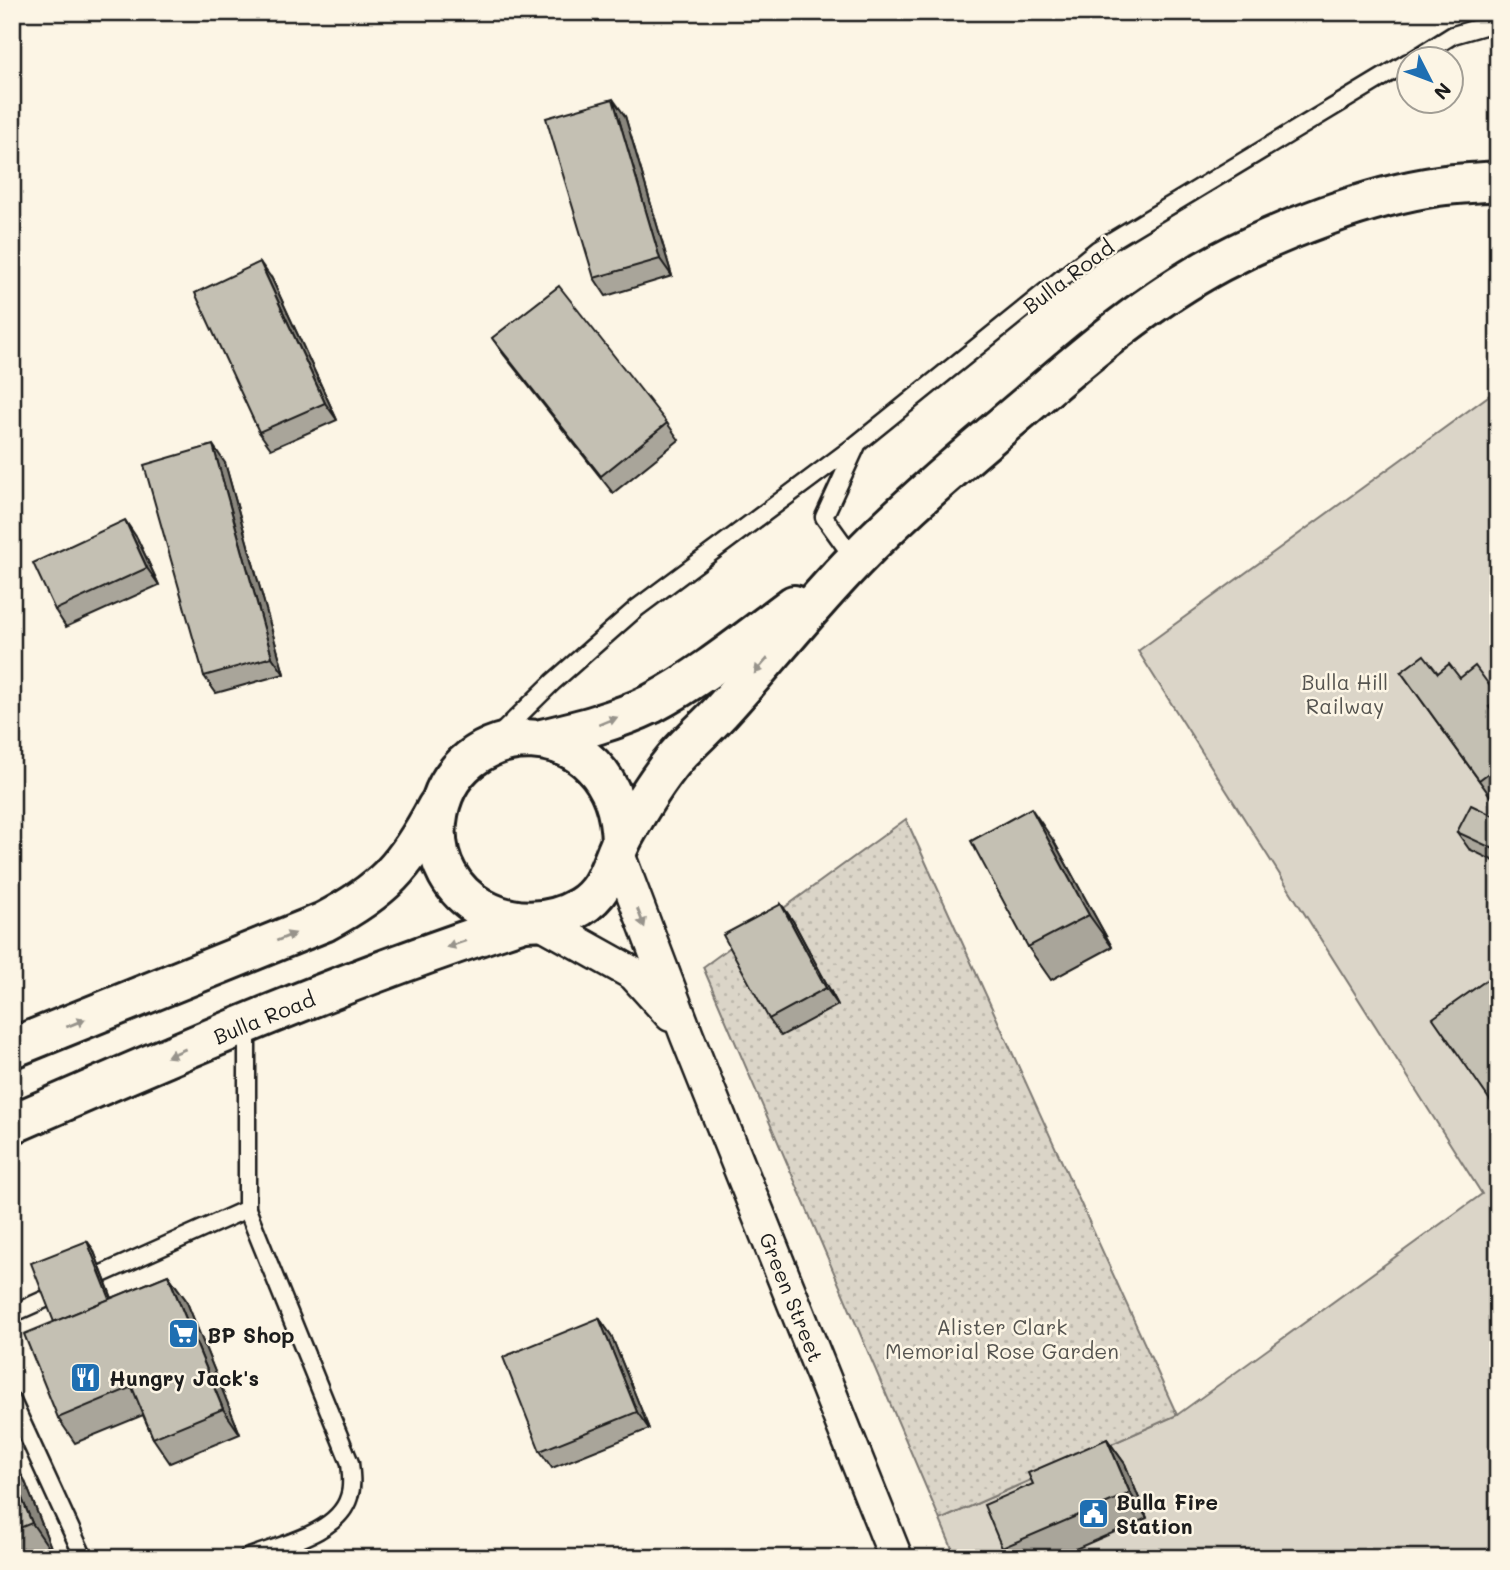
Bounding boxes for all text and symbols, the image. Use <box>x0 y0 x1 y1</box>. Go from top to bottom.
north arrow <box>1394 46 1464 116</box>
text: N <box>1429 78 1457 105</box>
street label: Bulla Road <box>1017 233 1119 319</box>
one-way arrow <box>754 658 769 675</box>
park label: Bulla Hill Railway <box>1302 668 1388 719</box>
one-way arrow <box>598 715 618 727</box>
one-way arrow <box>636 907 647 928</box>
one-way arrow <box>276 932 297 943</box>
one-way arrow <box>445 939 466 950</box>
street label: Bulla Road <box>209 984 319 1050</box>
one-way arrow <box>65 1017 86 1028</box>
one-way arrow <box>165 1048 186 1059</box>
street label: Green Street <box>754 1228 830 1366</box>
park label: Alister Clark Memorial Rose Garden <box>885 1313 1119 1364</box>
supermarket icon: BP Shop <box>167 1317 201 1351</box>
place label: BP Shop <box>207 1321 294 1348</box>
restaurant icon: Hungry Jack's <box>69 1360 103 1394</box>
place label: Hungry Jack's <box>109 1364 259 1392</box>
place label: Bulla Fire Station <box>1116 1488 1218 1539</box>
public building icon: Bulla Fire Station <box>1076 1496 1110 1530</box>

